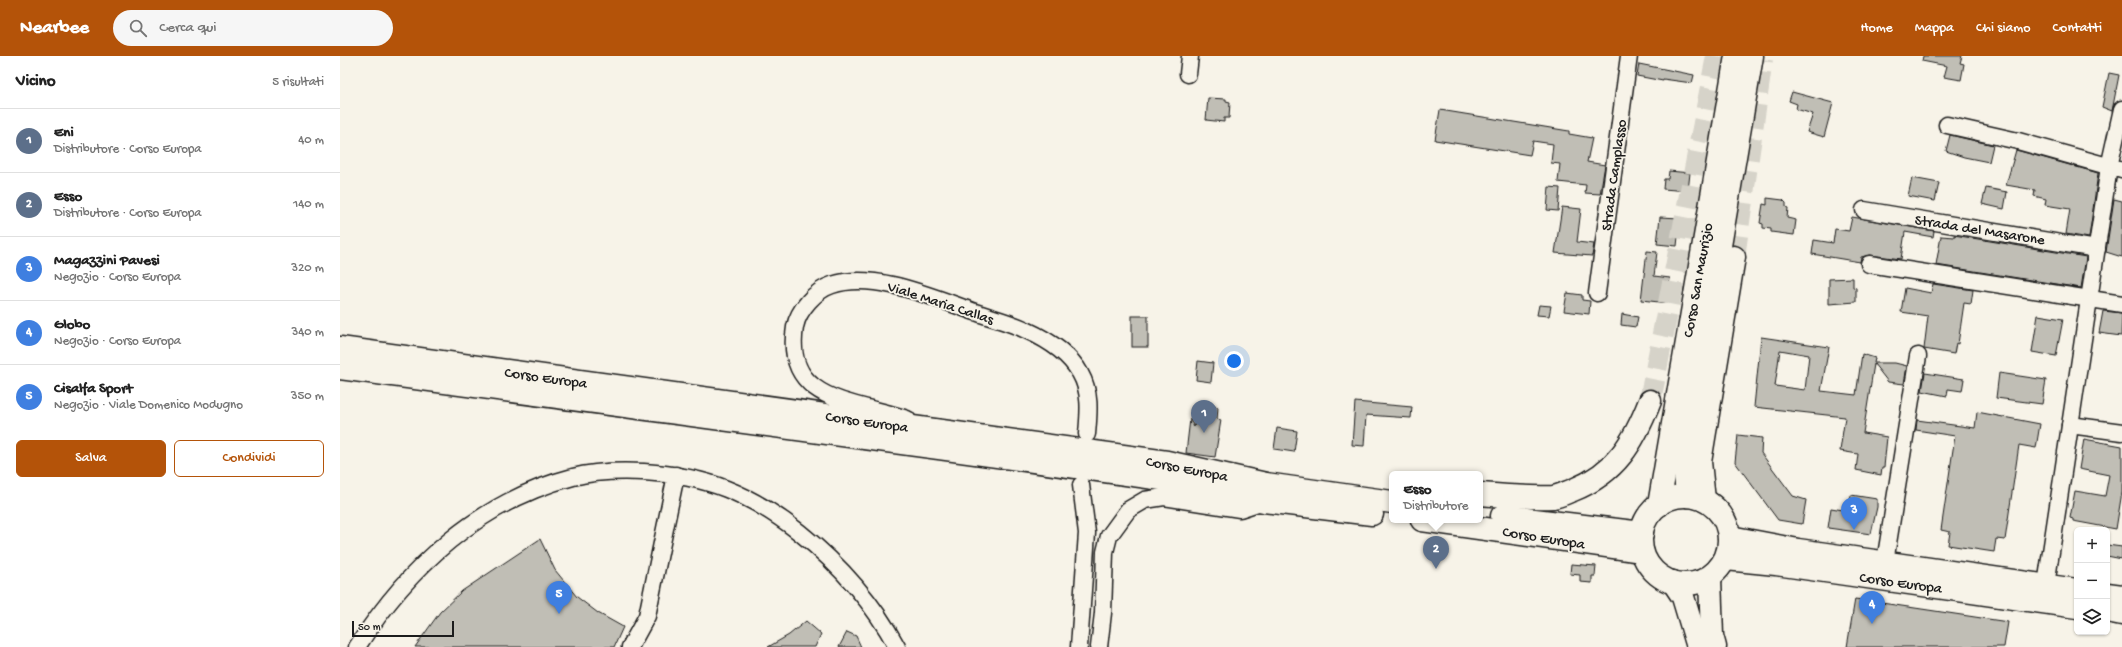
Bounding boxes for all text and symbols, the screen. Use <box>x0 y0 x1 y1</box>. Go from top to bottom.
search box <box>113 10 393 46</box>
text: Nearbee <box>20 17 89 40</box>
icon: search <box>127 17 149 39</box>
text: Cerca qui <box>159 19 217 37</box>
text: Home <box>1860 20 1893 37</box>
text: Mappa <box>1915 20 1954 37</box>
text: Chi siamo <box>1976 20 2031 37</box>
text: Contatti <box>2053 20 2102 37</box>
text: Vicino <box>16 72 56 92</box>
text: 5 risultati <box>272 75 324 90</box>
street label: Strada Camplasso <box>1598 118 1632 232</box>
text: Eni <box>54 124 74 142</box>
text: 1 <box>26 133 32 148</box>
text: 40 m <box>298 133 324 148</box>
text: Distributore · Corso Europa <box>54 142 202 157</box>
text: Esso <box>54 188 82 206</box>
text: 2 <box>26 197 32 212</box>
text: 140 m <box>293 197 324 212</box>
text: Distributore · Corso Europa <box>54 206 202 221</box>
street label: Strada del Masarone <box>1913 212 2046 250</box>
street label: Corso San Maurizio <box>1680 221 1718 339</box>
text: Magazzini Pavesi <box>54 252 160 270</box>
text: 3 <box>26 261 32 276</box>
text: 320 m <box>291 261 324 276</box>
text: Negozio · Corso Europa <box>54 270 181 285</box>
street label: Viale Maria Callas <box>884 278 996 330</box>
text: Globo <box>54 316 90 334</box>
text: 4 <box>26 325 32 340</box>
text: 340 m <box>291 325 324 340</box>
text: Negozio · Corso Europa <box>54 334 181 349</box>
your location <box>1224 351 1244 371</box>
street label: Corso Europa <box>503 364 589 394</box>
text: Cisalfa Sport <box>54 380 133 398</box>
text: 5 <box>26 389 32 404</box>
text: 350 m <box>291 389 324 404</box>
text: Negozio · Viale Domenico Modugno <box>54 398 243 413</box>
pin: 1 <box>1191 400 1217 433</box>
street label: Corso Europa <box>824 408 910 438</box>
button: Salva <box>16 440 166 477</box>
button: Condividi <box>174 440 324 477</box>
street label: Corso Europa <box>1144 453 1230 487</box>
popup <box>1389 471 1483 523</box>
text: Esso <box>1403 481 1432 499</box>
pin: 3 <box>1841 497 1867 530</box>
text: Distributore <box>1403 499 1469 514</box>
street label: Corso Europa <box>1501 524 1587 554</box>
map controls <box>2074 527 2110 635</box>
button: + <box>2074 527 2110 563</box>
pin: 2 <box>1423 536 1449 569</box>
button: − <box>2074 563 2110 599</box>
street label: Corso Europa <box>1858 569 1944 599</box>
pin: 5 <box>546 581 572 614</box>
pin: 4 <box>1859 591 1885 624</box>
button: layers <box>2074 599 2110 635</box>
scale bar <box>352 619 454 638</box>
text: 50 m <box>358 622 380 634</box>

